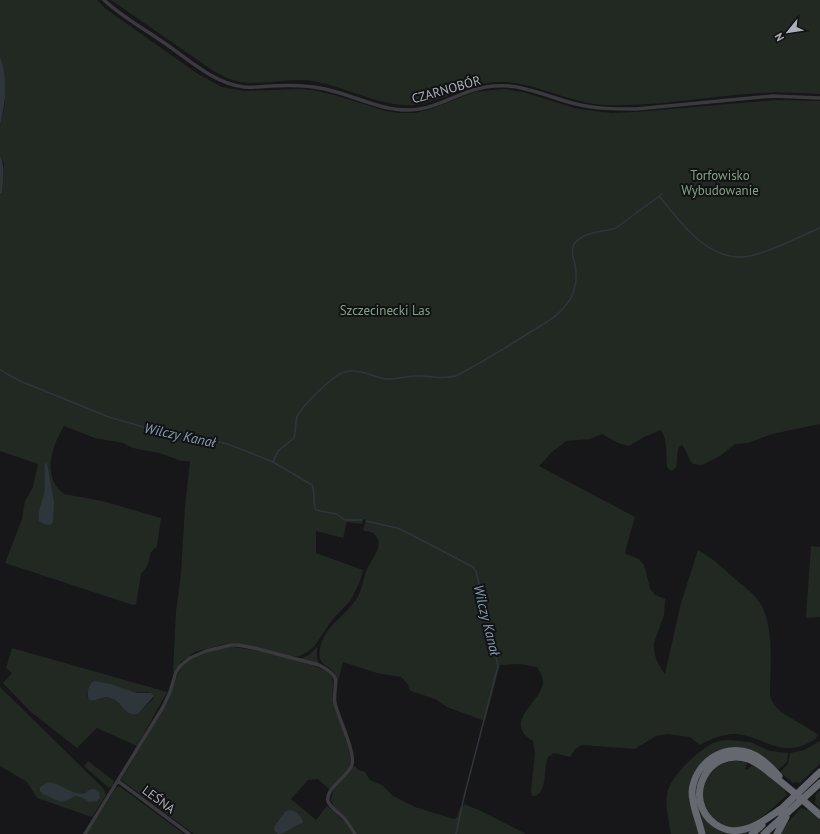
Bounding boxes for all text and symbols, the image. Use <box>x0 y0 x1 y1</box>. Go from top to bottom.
north arrow <box>768 12 808 52</box>
text: N <box>771 30 787 44</box>
street label: CZARNOBÓR <box>410 71 483 107</box>
park label: Torfowisko Wybudowanie <box>681 167 759 199</box>
park label: Szczecinecki Las <box>340 302 430 319</box>
water label: Wilczy Kanał <box>143 419 218 452</box>
water label: Wilczy Kanał <box>470 583 505 658</box>
street label: LEŚNA <box>139 781 179 818</box>

